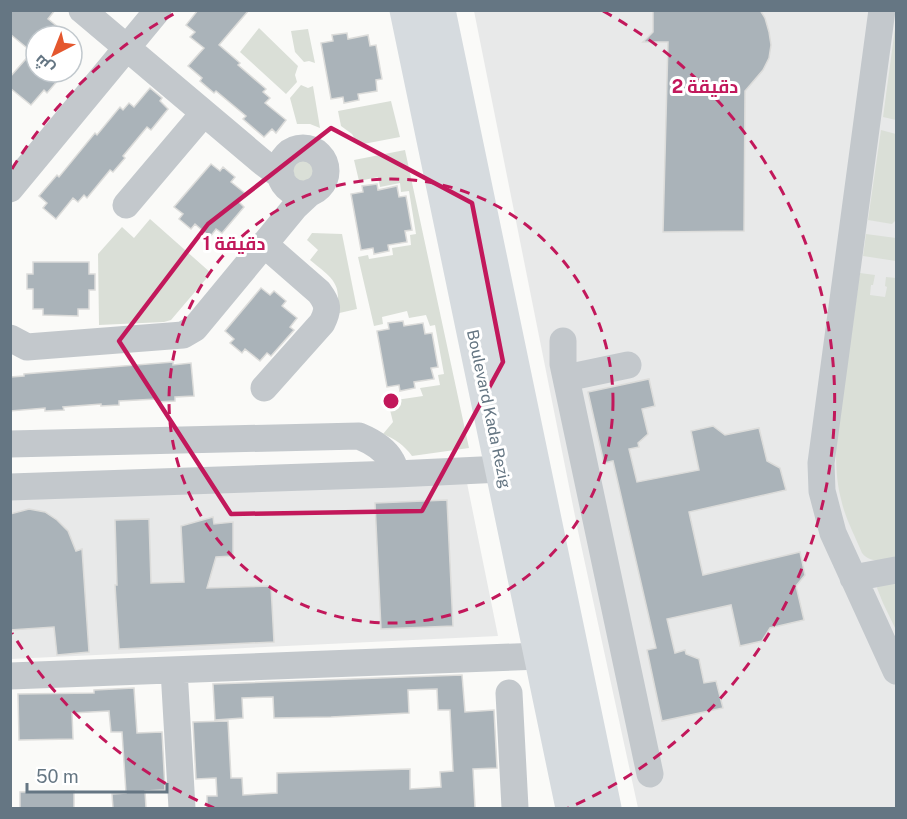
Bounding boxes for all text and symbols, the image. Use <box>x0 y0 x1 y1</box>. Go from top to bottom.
north arrow <box>24 24 84 84</box>
text: ش <box>30 51 58 79</box>
text: 2 دقيقة <box>672 76 738 97</box>
text: 1 دقيقة <box>203 233 265 254</box>
street label: Boulevard Kada Rezig <box>463 328 515 490</box>
centre of rings <box>381 391 401 411</box>
scale bar <box>27 756 166 794</box>
text: 50 m <box>36 766 79 787</box>

